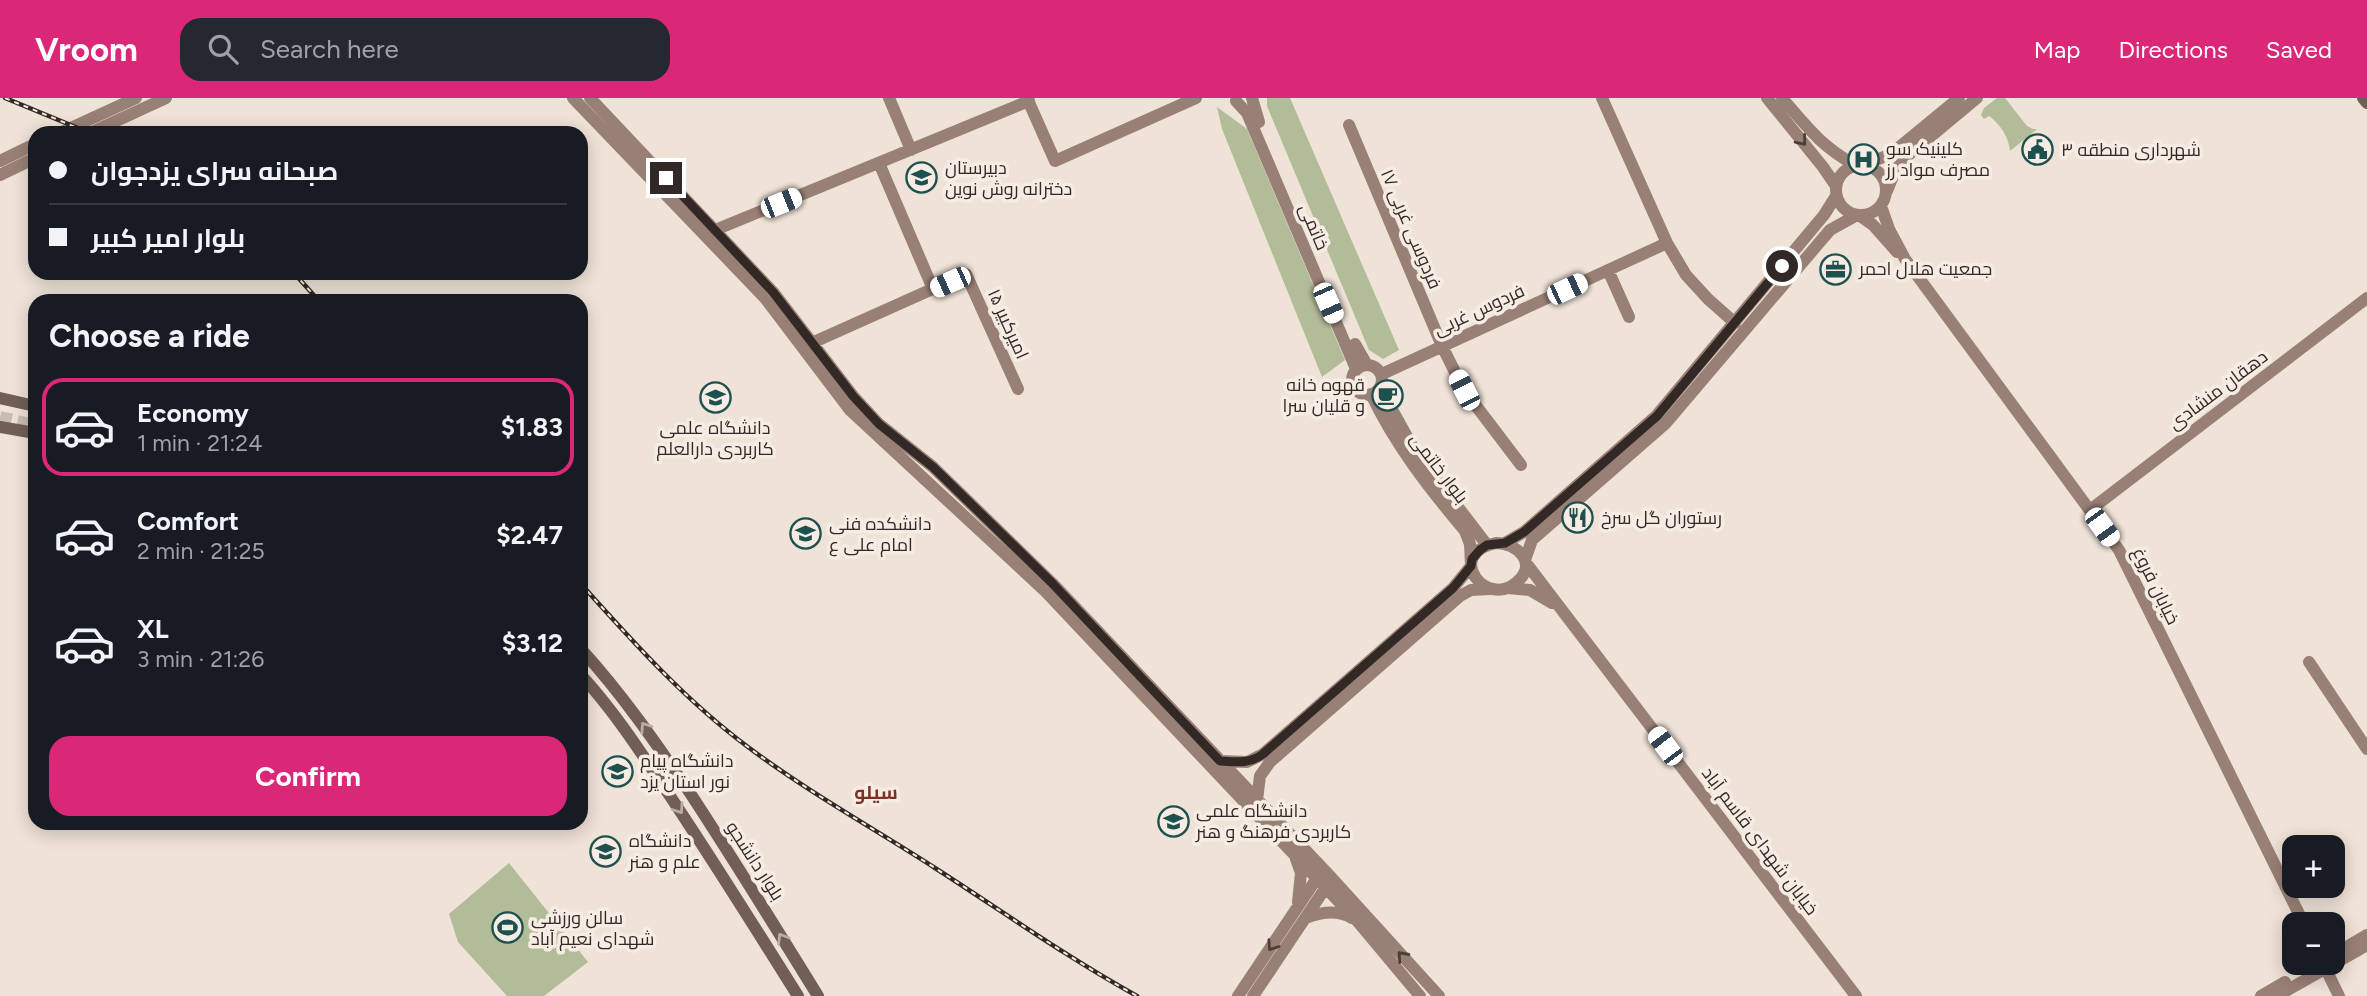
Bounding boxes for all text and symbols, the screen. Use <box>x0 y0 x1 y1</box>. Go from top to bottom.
search box <box>180 18 670 81</box>
text: Vroom <box>35 30 138 69</box>
icon: search <box>204 30 242 68</box>
text: Search here <box>260 33 399 65</box>
text: Map <box>2034 35 2080 64</box>
text: Directions <box>2118 35 2228 64</box>
text: Saved <box>2266 35 2332 64</box>
one-way arrow <box>1794 133 1806 146</box>
public building icon: شهرداری منطقه ۳ <box>2021 133 2055 167</box>
place label: کلینیک سو مصرف مواد رز <box>1885 138 1990 181</box>
place label: شهرداری منطقه ۳ <box>2061 139 2201 161</box>
hospital icon: کلینیک سو مصرف مواد رز <box>1846 142 1880 176</box>
text: صبحانه سرای یزدجوان <box>91 155 338 187</box>
place label: دبیرستان دخترانه روش نوین <box>945 157 1072 200</box>
school or university icon: دبیرستان دخترانه روش نوین <box>905 161 939 195</box>
route end <box>650 162 682 194</box>
street label: فردوسی غربی ۱۷ <box>1376 166 1446 292</box>
car <box>758 185 805 221</box>
street label: خاتمی <box>1294 201 1334 253</box>
text: بلوار امیر کبیر <box>91 222 245 254</box>
route start <box>1766 250 1798 282</box>
office icon: جمعیت هلال احمر <box>1819 252 1853 286</box>
place label: جمعیت هلال احمر <box>1858 258 1992 280</box>
car <box>927 264 974 300</box>
car <box>1544 271 1591 307</box>
street label: فردوس غربی <box>1430 279 1528 341</box>
car <box>1310 280 1347 326</box>
street label: امیرکبیر ۱۵ <box>983 286 1033 362</box>
text: Choose a ride <box>49 317 250 355</box>
street label: دهقان منشادی <box>2164 345 2272 435</box>
car <box>1446 367 1483 413</box>
place label: قهوه خانه و قلیان سرا <box>1282 374 1365 417</box>
cafe icon: قهوه خانه و قلیان سرا <box>1371 378 1405 412</box>
school or university icon: دانشگاه علمی کاربردی دارالعلم <box>698 381 732 415</box>
icon: car <box>53 396 116 459</box>
text: Economy <box>137 397 249 429</box>
text: $1.83 <box>501 411 563 443</box>
place label: دانشگاه علمی کاربردی دارالعلم <box>656 417 774 461</box>
street label: بلوار خاتمی <box>1405 428 1473 508</box>
text: 1 min · 21:24 <box>137 429 262 457</box>
restaurant icon: رستوران گل سرخ <box>1561 501 1595 535</box>
icon: car <box>53 504 116 567</box>
car <box>2082 504 2123 550</box>
text: Comfort <box>137 505 239 537</box>
place label: رستوران گل سرخ <box>1601 507 1722 530</box>
place label: دانشکده فنی امام علی ع <box>829 513 931 557</box>
school or university icon: دانشکده فنی امام علی ع <box>789 517 823 551</box>
text: $2.47 <box>496 519 563 551</box>
text: 2 min · 21:25 <box>137 537 265 565</box>
street label: خیابان فروغ <box>2127 544 2184 629</box>
icon: car <box>53 612 116 675</box>
text: XL <box>137 613 169 645</box>
text: $3.12 <box>502 627 563 659</box>
text: 3 min · 21:26 <box>137 645 264 673</box>
one-way arrow <box>641 722 653 735</box>
car <box>1644 723 1687 769</box>
button: Confirm <box>49 736 567 816</box>
place label: دانشگاه پیام نور استان یزد <box>640 750 734 793</box>
school or university icon: دانشگاه پیام نور استان یزد <box>600 754 634 788</box>
street label: خیابان شهدای قاسم آباد <box>1696 762 1823 920</box>
district label: سیلو <box>854 781 898 804</box>
place label: دانشگاه علمی کاربردی فرهنگ و هنر <box>1195 800 1351 843</box>
one-way arrow <box>671 801 683 814</box>
school or university icon: دانشگاه علمی کاربردی فرهنگ و هنر <box>1156 804 1190 838</box>
street label: بلوار دانشجو <box>721 817 789 905</box>
place label: دانشگاه علم و هنر <box>628 830 701 874</box>
school or university icon: دانشگاه علم و هنر <box>589 834 623 868</box>
map controls <box>2282 835 2345 975</box>
button: + <box>2282 835 2345 898</box>
place label: سالن ورزشی شهدای نعیم آباد <box>531 907 654 951</box>
sports icon: سالن ورزشی شهدای نعیم آباد <box>491 911 525 945</box>
button: − <box>2282 912 2345 975</box>
one-way arrow <box>778 932 791 945</box>
one-way arrow <box>1267 938 1280 951</box>
one-way arrow <box>1398 951 1410 964</box>

